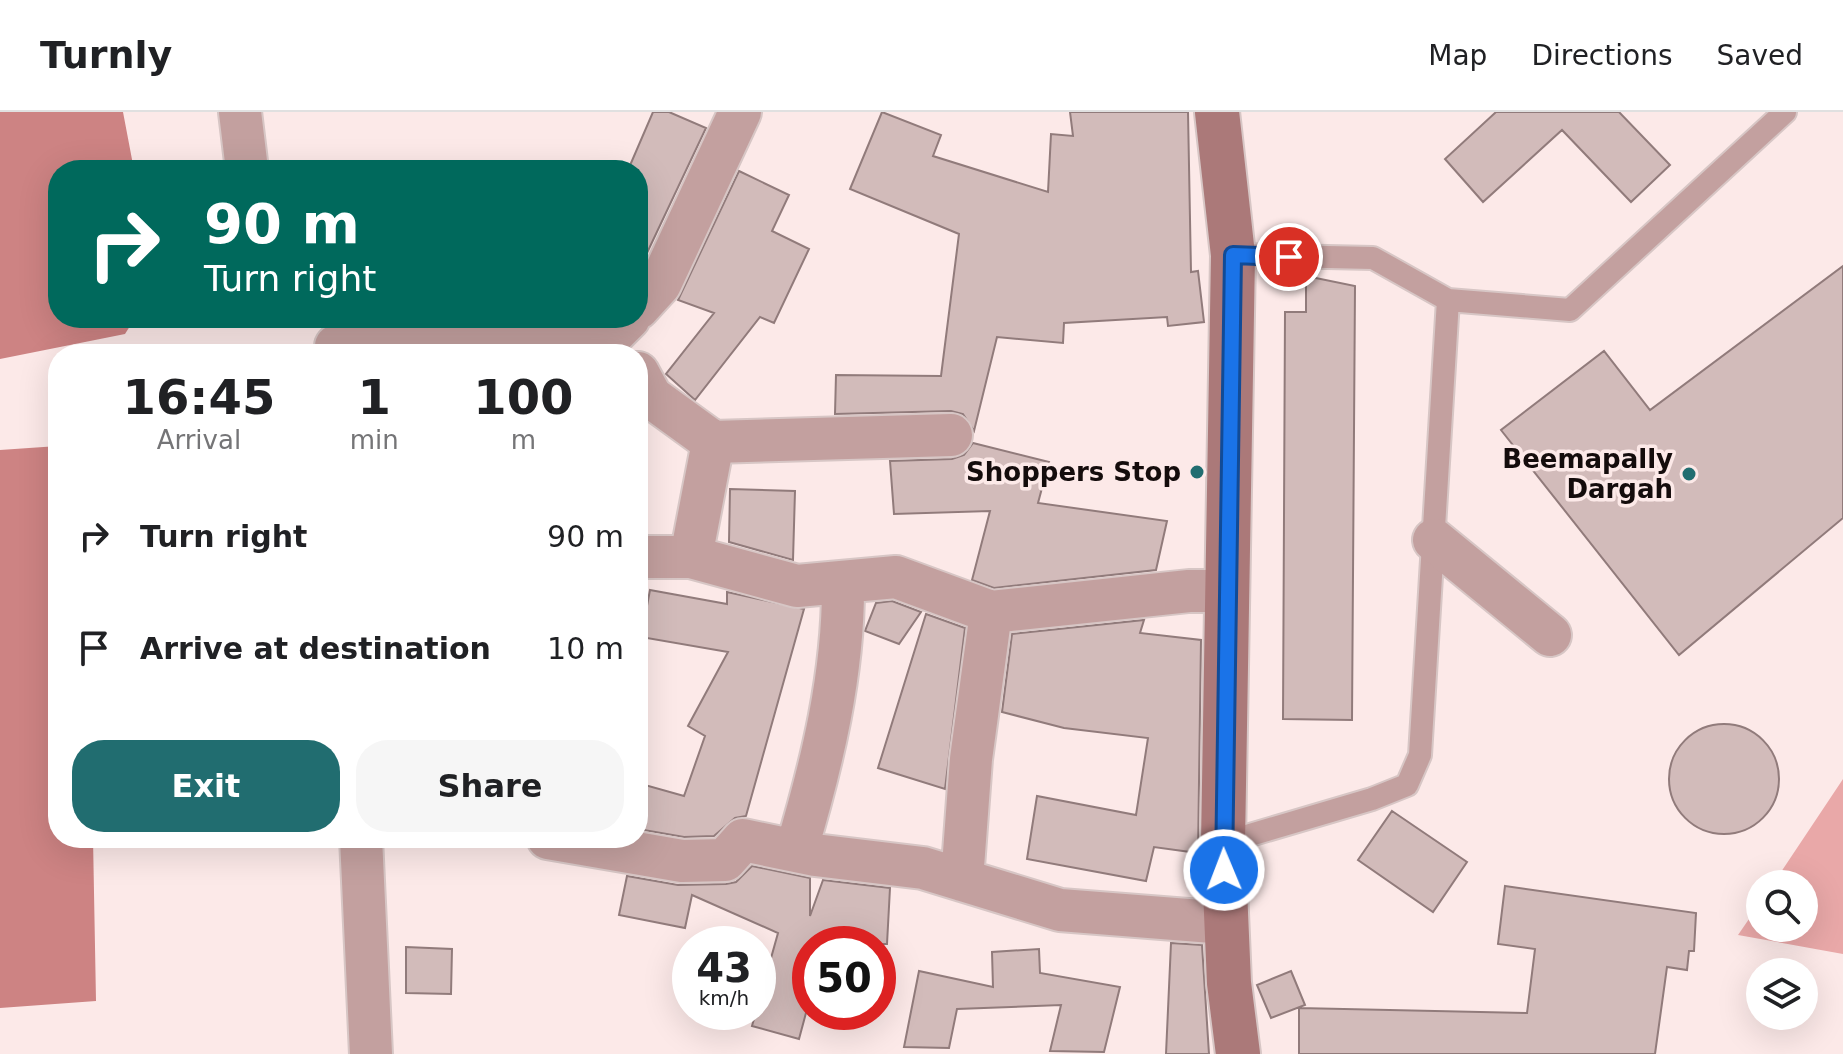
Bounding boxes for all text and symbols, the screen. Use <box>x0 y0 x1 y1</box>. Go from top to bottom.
text: Turnly <box>40 33 172 77</box>
text: Map <box>1428 39 1487 72</box>
text: Directions <box>1531 39 1672 72</box>
text: Saved <box>1716 39 1803 72</box>
text: 90 m <box>204 191 360 256</box>
icon: right <box>72 192 176 296</box>
pin <box>1255 223 1323 291</box>
icon: arrive <box>1267 235 1311 279</box>
text: Turn right <box>204 258 376 299</box>
text: 16:45 <box>122 369 275 425</box>
text: 1 <box>358 369 391 425</box>
text: 100 <box>473 369 573 425</box>
text: Arrival <box>157 425 241 455</box>
text: min <box>350 425 399 455</box>
text: m <box>511 425 536 455</box>
place label: Beemapally Dargah <box>1502 444 1673 504</box>
place label: Shoppers Stop <box>966 457 1181 487</box>
marker: Shoppers Stop <box>1188 463 1206 481</box>
marker: Beemapally Dargah <box>1680 465 1698 483</box>
icon: right <box>72 514 116 558</box>
text: Turn right <box>140 519 307 554</box>
text: 90 m <box>547 519 624 554</box>
icon: arrive <box>72 626 116 670</box>
text: Arrive at destination <box>140 631 491 666</box>
text: 10 m <box>547 631 624 666</box>
button: Exit <box>72 740 340 832</box>
button: Share <box>356 740 624 832</box>
position arrow <box>1182 828 1266 912</box>
map controls <box>1746 870 1818 1030</box>
button: search <box>1746 870 1818 942</box>
speed limit sign: 50 <box>792 926 896 1030</box>
text: 43 <box>696 945 752 991</box>
button: layers <box>1746 958 1818 1030</box>
text: km/h <box>699 986 749 1010</box>

